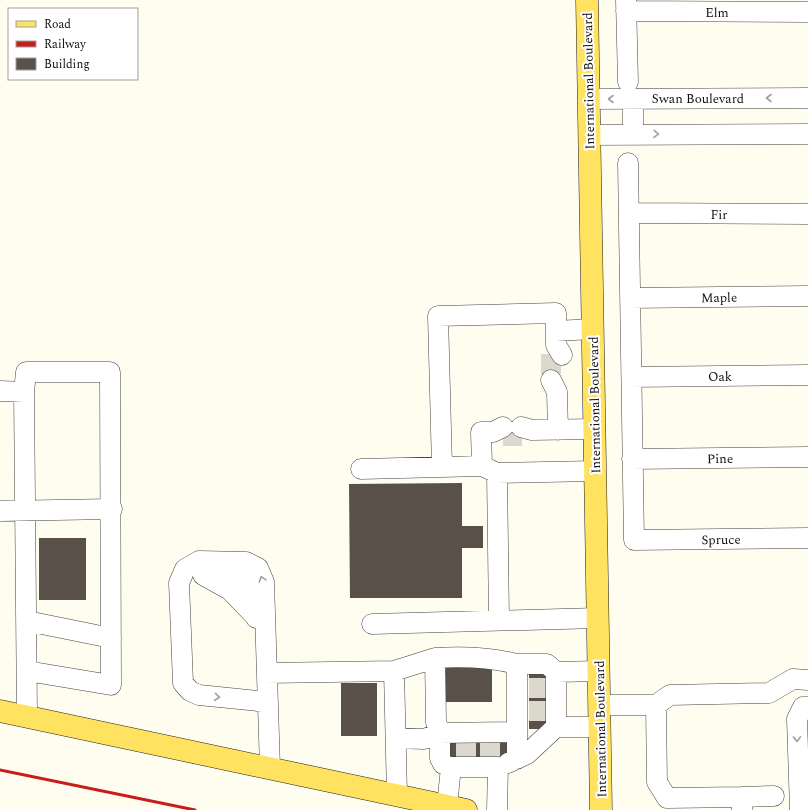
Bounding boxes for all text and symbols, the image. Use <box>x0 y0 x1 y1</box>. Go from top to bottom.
street label: Elm <box>705 3 729 23</box>
legend <box>8 8 138 80</box>
street label: International Boulevard <box>578 12 600 150</box>
text: Road <box>44 15 71 34</box>
text: Railway <box>44 35 87 54</box>
text: Building <box>44 55 90 74</box>
street label: Swan Boulevard <box>652 89 744 109</box>
one-way arrow <box>766 94 772 102</box>
one-way arrow <box>608 95 614 103</box>
one-way arrow <box>653 130 659 139</box>
street label: Fir <box>710 205 728 225</box>
street label: Maple <box>701 288 737 308</box>
street label: International Boulevard <box>584 336 606 474</box>
street label: Oak <box>708 367 732 387</box>
street label: Pine <box>707 449 733 469</box>
street label: Spruce <box>701 530 741 550</box>
one-way arrow <box>258 575 267 582</box>
street label: International Boulevard <box>590 660 612 798</box>
one-way arrow <box>214 692 220 701</box>
one-way arrow <box>793 736 802 742</box>

